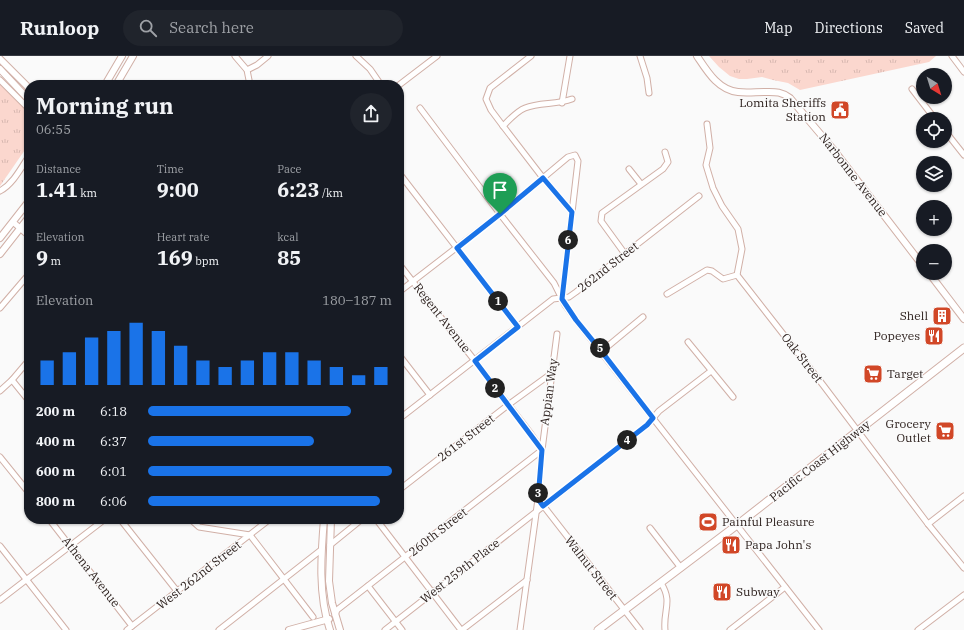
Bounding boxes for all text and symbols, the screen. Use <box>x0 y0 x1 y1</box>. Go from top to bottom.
search box <box>123 10 403 46</box>
text: Runloop <box>20 16 99 40</box>
icon: search <box>137 17 159 39</box>
text: Search here <box>169 18 254 37</box>
text: Map <box>764 19 793 37</box>
text: Directions <box>815 19 883 37</box>
text: Saved <box>905 19 944 37</box>
north arrow <box>916 68 952 104</box>
map controls <box>916 68 952 280</box>
text: Morning run <box>36 91 174 120</box>
button: share <box>350 93 392 135</box>
place label: Lomita Sheriffs Station <box>739 95 826 124</box>
public building icon: Lomita Sheriffs Station <box>829 99 851 121</box>
button: locate <box>916 112 952 148</box>
text: 06:55 <box>36 121 71 138</box>
street label: Narbonne Avenue <box>816 130 891 219</box>
button: layers <box>916 156 952 192</box>
text: Distance <box>36 162 81 176</box>
text: Time <box>157 162 184 176</box>
text: Pace <box>277 162 302 176</box>
pin <box>483 173 517 214</box>
text: 1.41 <box>36 176 78 203</box>
text: 9:00 <box>157 176 199 203</box>
text: 6:23 <box>277 176 319 203</box>
icon: arrive <box>489 179 511 201</box>
text: km <box>78 186 97 200</box>
text: /km <box>319 186 343 200</box>
button: + <box>916 200 952 236</box>
text: Elevation <box>36 230 84 244</box>
text: Heart rate <box>157 230 209 244</box>
text: kcal <box>277 230 299 244</box>
pin: 6 <box>558 230 578 250</box>
text: 6 <box>565 233 571 247</box>
street label: 262nd Street <box>574 238 641 295</box>
text: 9 <box>36 244 48 271</box>
text: 169 <box>157 244 193 271</box>
text: 85 <box>277 244 301 271</box>
button: − <box>916 244 952 280</box>
text: m <box>48 254 61 268</box>
text: bpm <box>193 254 219 268</box>
street label: Regent Avenue <box>411 280 474 355</box>
pin: 1 <box>488 291 508 311</box>
text: Elevation <box>36 292 93 309</box>
text: 180–187 m <box>322 292 392 309</box>
text: 1 <box>495 294 501 308</box>
building icon: Shell <box>931 305 953 327</box>
place label: Shell <box>900 308 928 323</box>
restaurant icon: Popeyes <box>923 325 945 347</box>
place label: Popeyes <box>874 328 920 343</box>
street label: Oak Street <box>778 330 826 385</box>
pin: 5 <box>590 338 610 358</box>
text: 5 <box>597 341 603 355</box>
street label: Appian Way <box>536 357 561 426</box>
supermarket icon: Target <box>862 363 884 385</box>
place label: Target <box>887 366 923 381</box>
pin: 2 <box>485 378 505 398</box>
text: 2 <box>492 381 498 395</box>
text: 200 m <box>36 403 75 420</box>
text: 6:18 <box>100 403 127 420</box>
street label: 261st Street <box>434 411 497 464</box>
street label: Pacific Coast Highway <box>766 416 873 505</box>
place label: Grocery Outlet <box>886 416 932 445</box>
supermarket icon: Grocery Outlet <box>934 420 956 442</box>
pin: 4 <box>617 430 637 450</box>
text: 400 m <box>36 433 75 450</box>
text: 6:37 <box>100 433 127 450</box>
text: 4 <box>624 433 630 447</box>
text: 600 m <box>36 463 75 480</box>
text: 6:01 <box>100 463 127 480</box>
pin: 3 <box>528 483 548 503</box>
text: 3 <box>535 486 541 500</box>
text: 800 m <box>36 493 75 510</box>
text: 6:06 <box>100 493 127 510</box>
street label: 260th Street <box>406 504 470 559</box>
sports icon: Painful Pleasure <box>697 511 719 533</box>
place label: Painful Pleasure <box>722 514 814 529</box>
street label: Athena Avenue <box>59 533 124 610</box>
street label: Walnut Street <box>562 533 621 603</box>
restaurant icon: Papa John's <box>720 534 742 556</box>
street label: West 259th Place <box>417 535 502 606</box>
street label: West 262nd Street <box>153 537 244 612</box>
place label: Papa John's <box>745 537 811 552</box>
restaurant icon: Subway <box>711 581 733 603</box>
place label: Subway <box>736 584 780 599</box>

